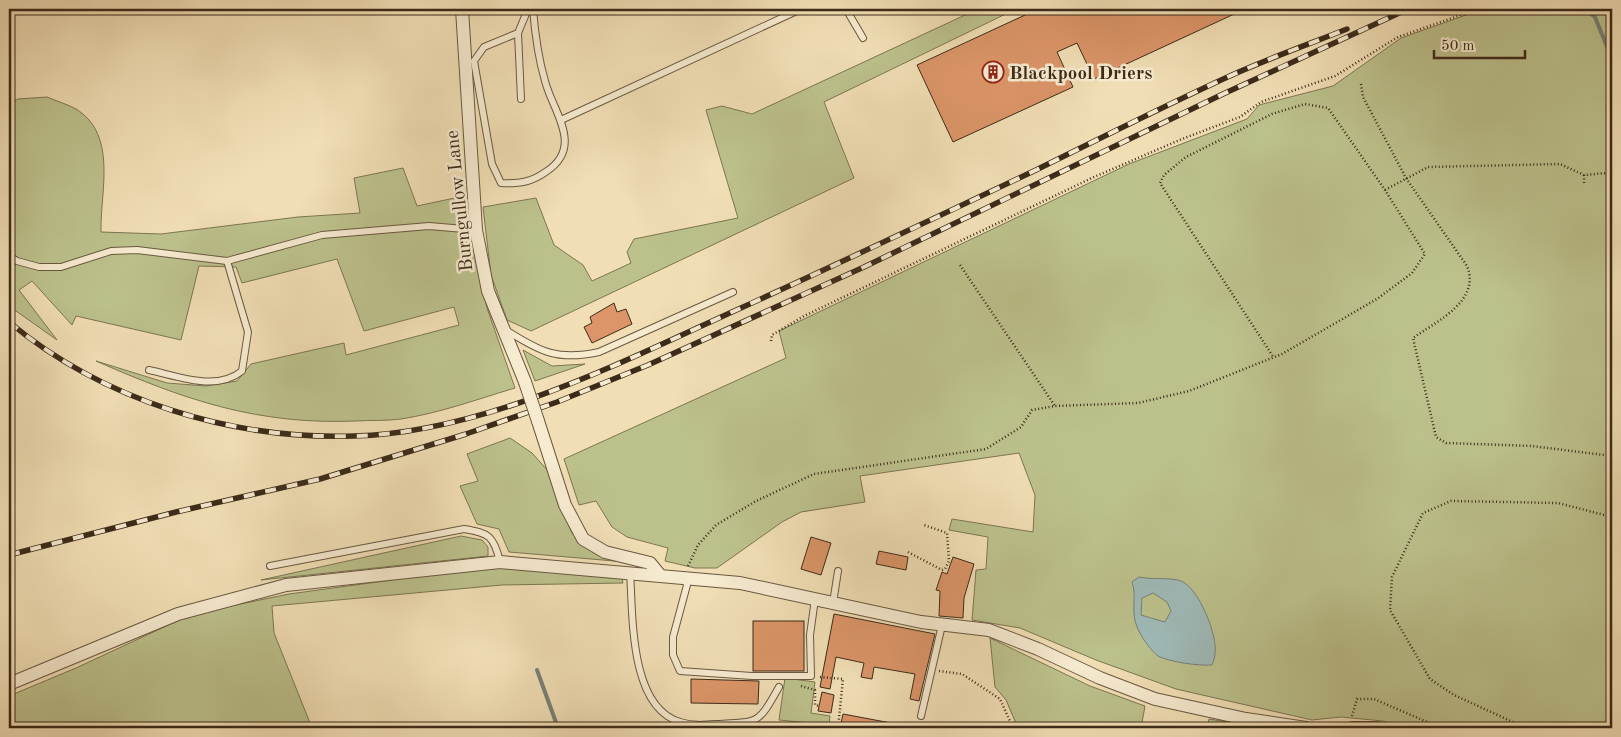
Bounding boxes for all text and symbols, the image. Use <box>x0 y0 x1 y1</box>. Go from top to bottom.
scale bar <box>1434 28 1525 60</box>
text: 50 m <box>1441 39 1475 54</box>
building icon: Blackpool Driers <box>981 60 1005 84</box>
place label: Blackpool Driers <box>1009 65 1152 84</box>
street label: Burngullow Lane <box>444 129 477 272</box>

